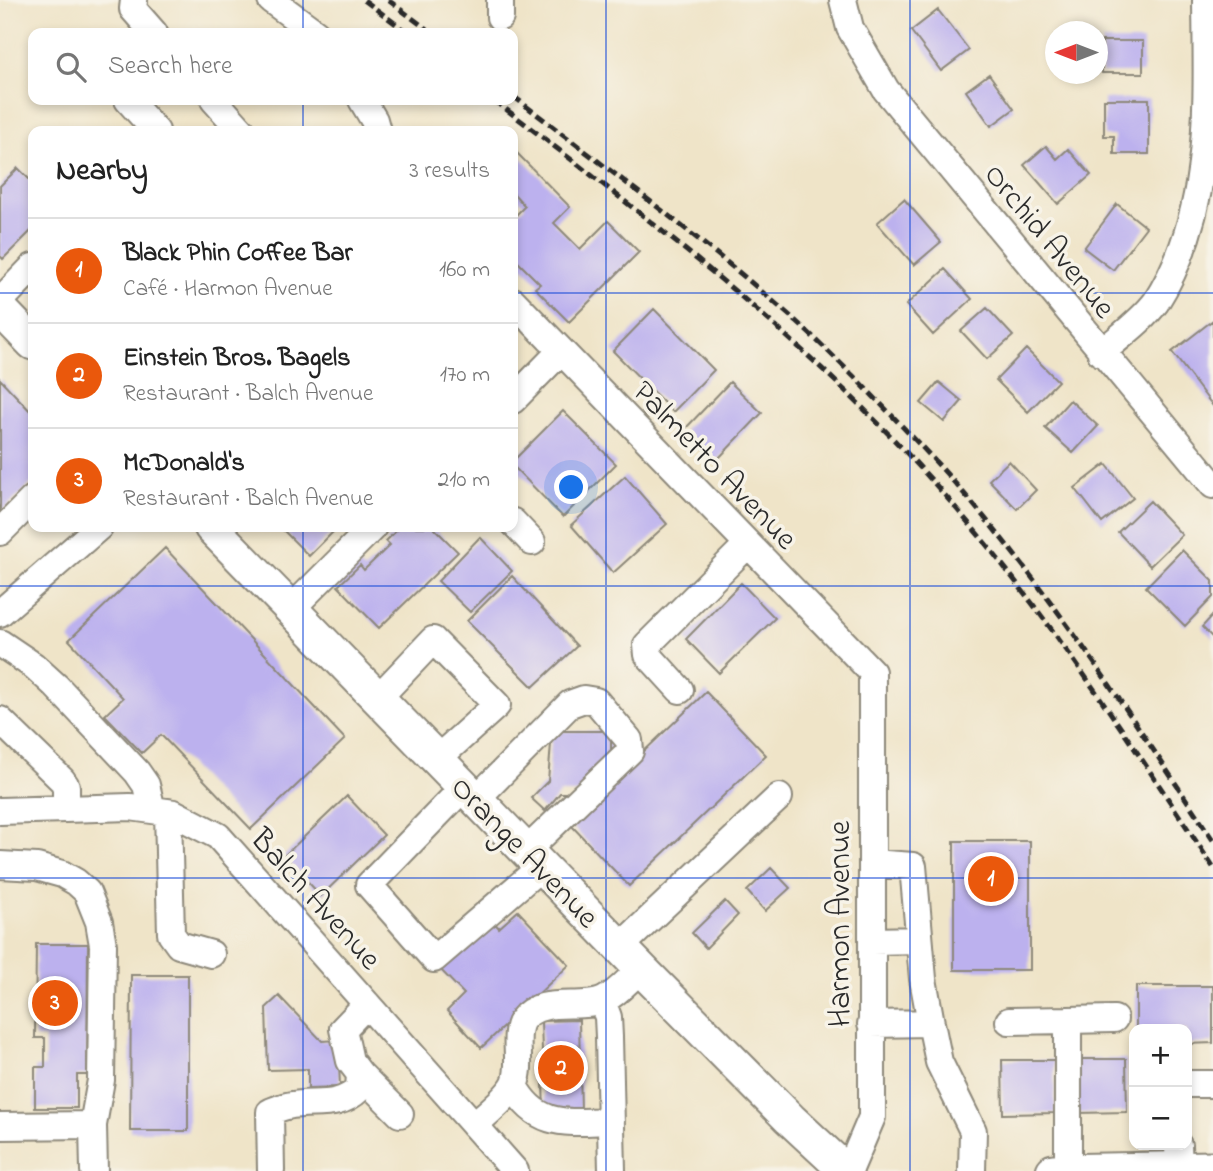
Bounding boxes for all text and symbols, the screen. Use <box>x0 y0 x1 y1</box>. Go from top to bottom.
north arrow <box>1045 21 1108 84</box>
search box <box>28 28 518 105</box>
icon: search <box>52 48 90 86</box>
text: Search here <box>108 48 233 86</box>
text: Nearby <box>56 150 148 194</box>
street label: Orchid Avenue <box>971 154 1126 330</box>
text: 3 results <box>409 155 490 188</box>
text: Black Phin Coffee Bar <box>123 235 352 273</box>
text: 1 <box>75 254 83 287</box>
text: 160 m <box>439 254 490 287</box>
text: Café · Harmon Avenue <box>123 273 333 306</box>
text: Einstein Bros. Bagels <box>123 340 350 378</box>
text: 2 <box>73 359 85 392</box>
text: 170 m <box>440 359 490 392</box>
street label: Palmetto Avenue <box>620 371 807 562</box>
text: Restaurant · Balch Avenue <box>123 378 373 411</box>
text: McDonald's <box>123 445 245 483</box>
text: 3 <box>74 464 84 497</box>
text: 210 m <box>438 464 490 497</box>
your location <box>554 470 588 504</box>
text: Restaurant · Balch Avenue <box>123 483 373 516</box>
street label: Orange Avenue <box>438 766 609 941</box>
street label: Balch Avenue <box>237 818 392 982</box>
street label: Harmon Avenue <box>818 820 865 1027</box>
pin: 1 <box>968 853 1014 905</box>
pin: 3 <box>32 977 78 1029</box>
map controls <box>1129 1024 1192 1150</box>
button: + <box>1129 1024 1192 1087</box>
pin: 2 <box>538 1042 584 1094</box>
button: − <box>1129 1087 1192 1150</box>

